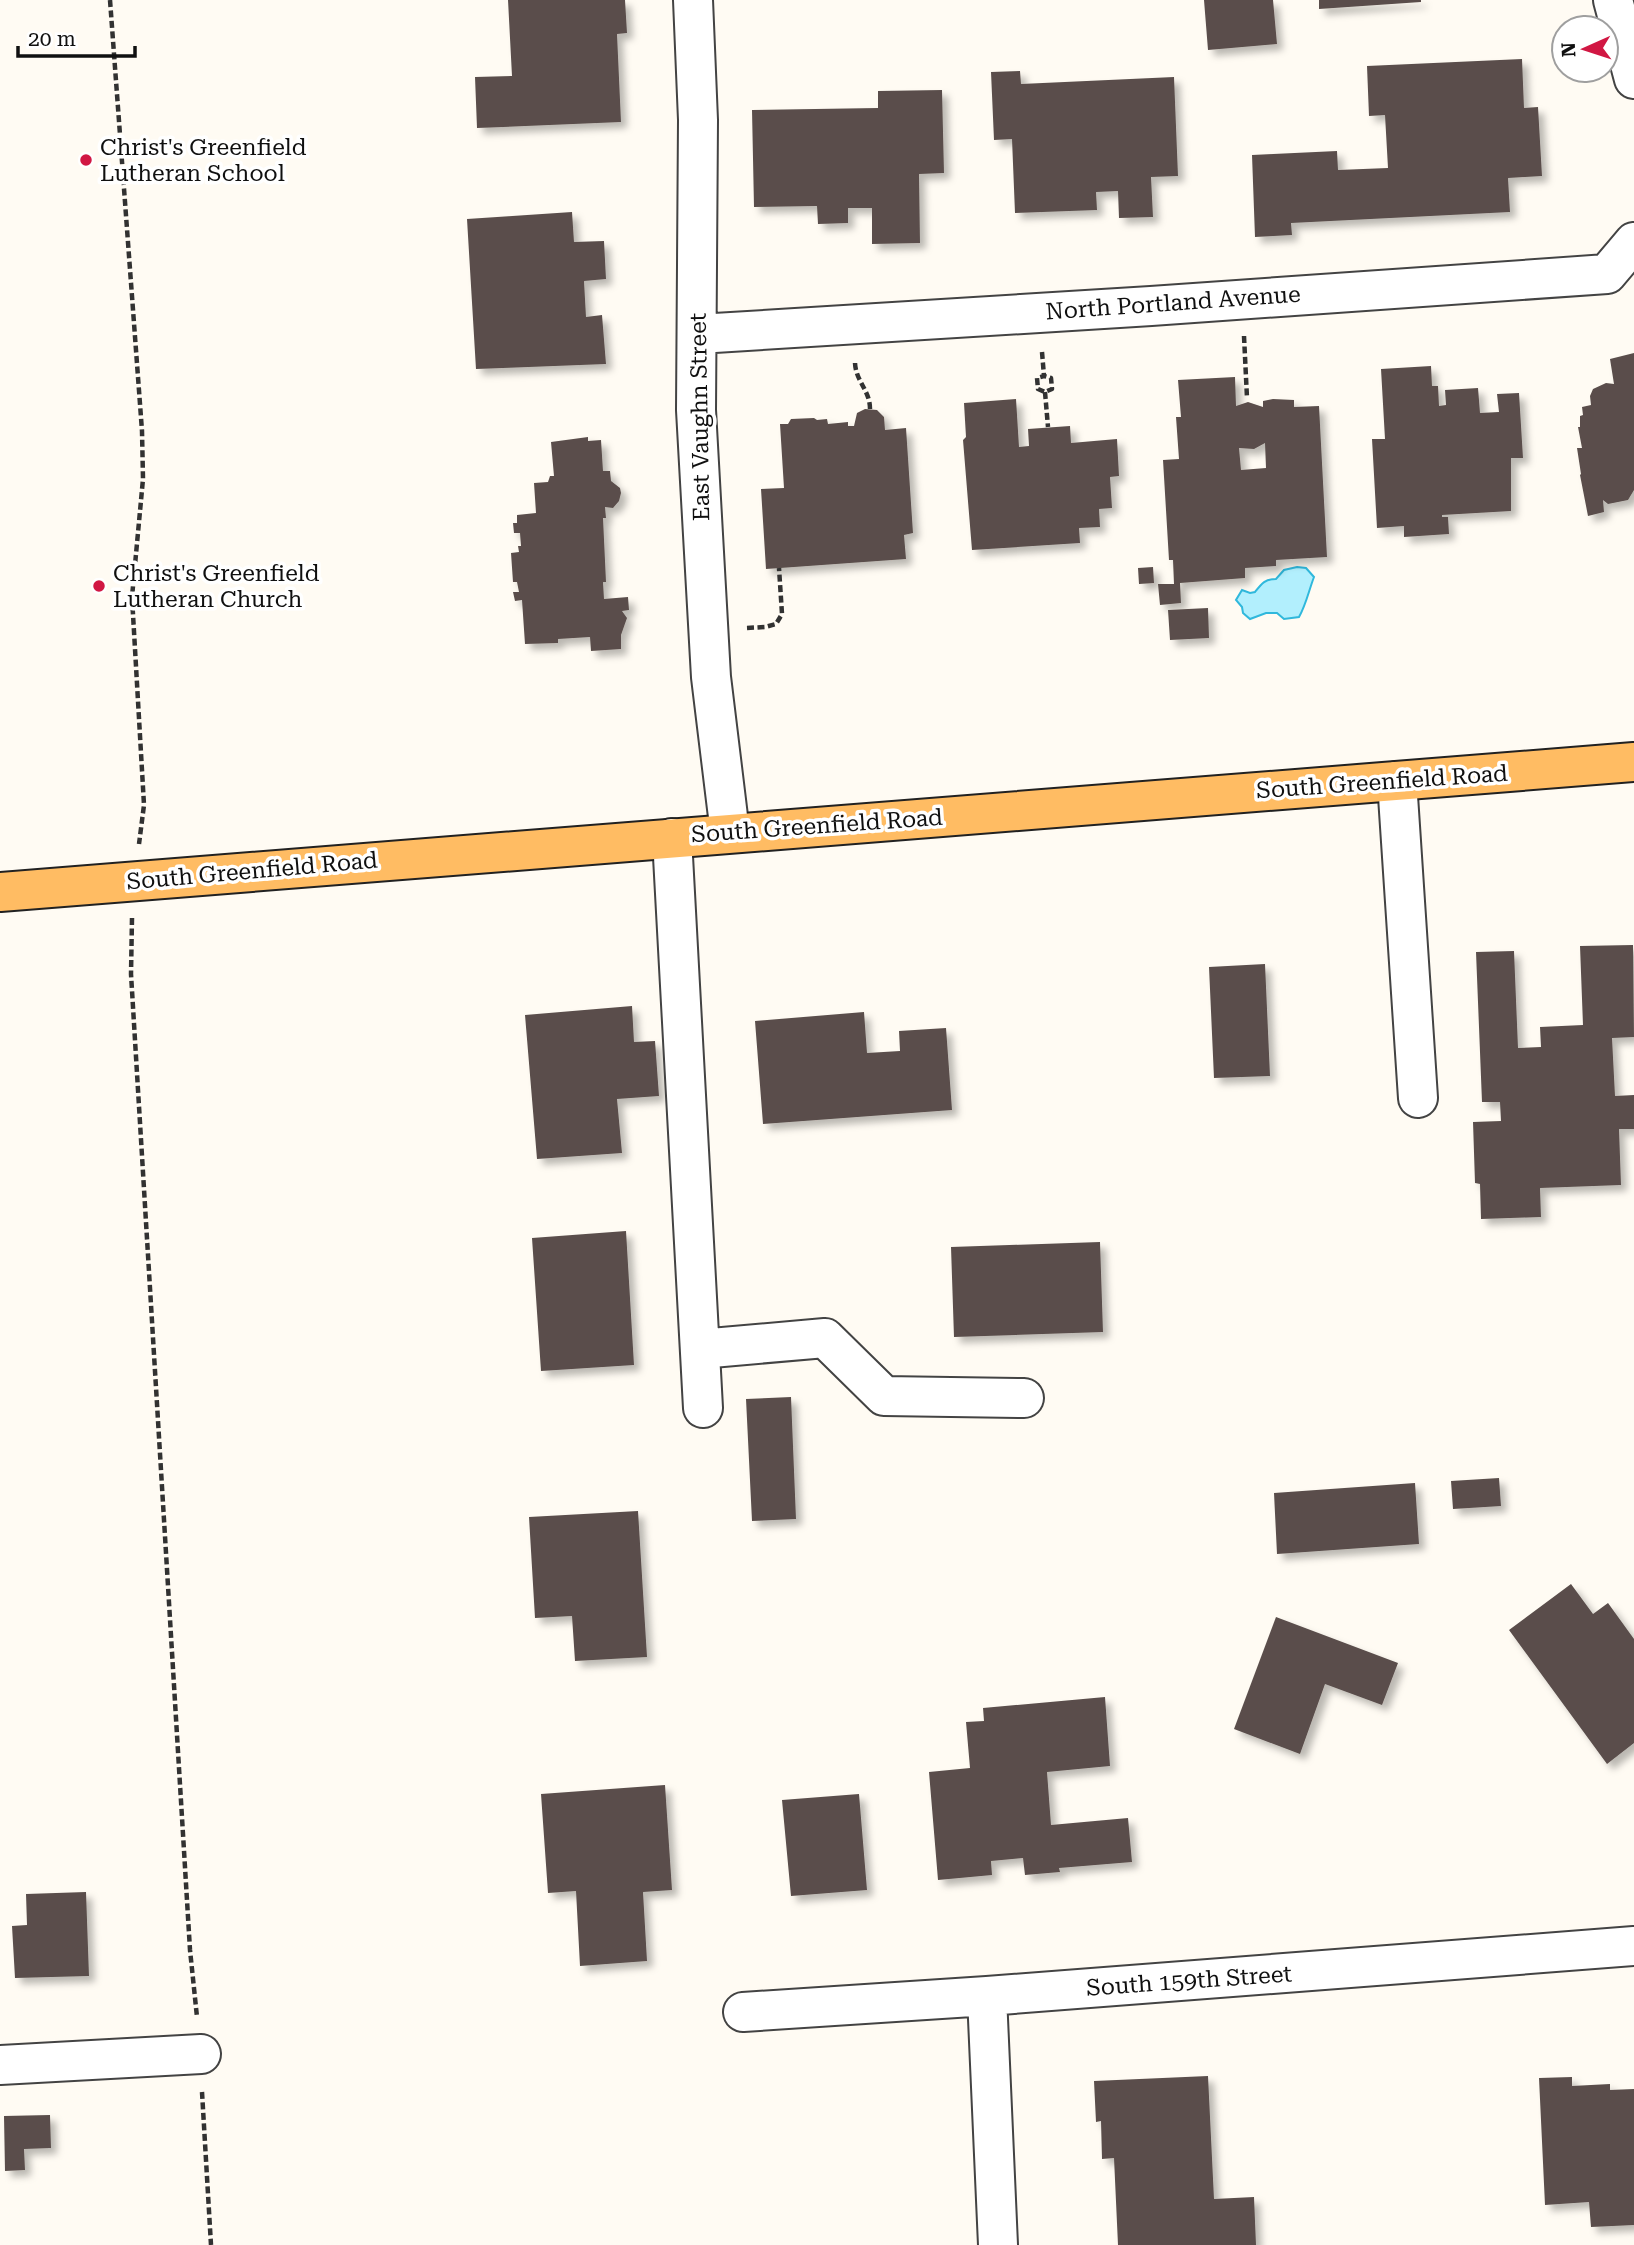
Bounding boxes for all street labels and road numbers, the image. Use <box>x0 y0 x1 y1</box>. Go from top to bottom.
street label: North Portland Avenue <box>1045 281 1301 325</box>
street label: East Vaughn Street <box>685 312 715 521</box>
street label: South Greenfield Road <box>1255 760 1509 804</box>
street label: South Greenfield Road <box>690 804 944 848</box>
street label: South Greenfield Road <box>125 847 379 895</box>
street label: South 159th Street <box>1085 1960 1293 2002</box>

